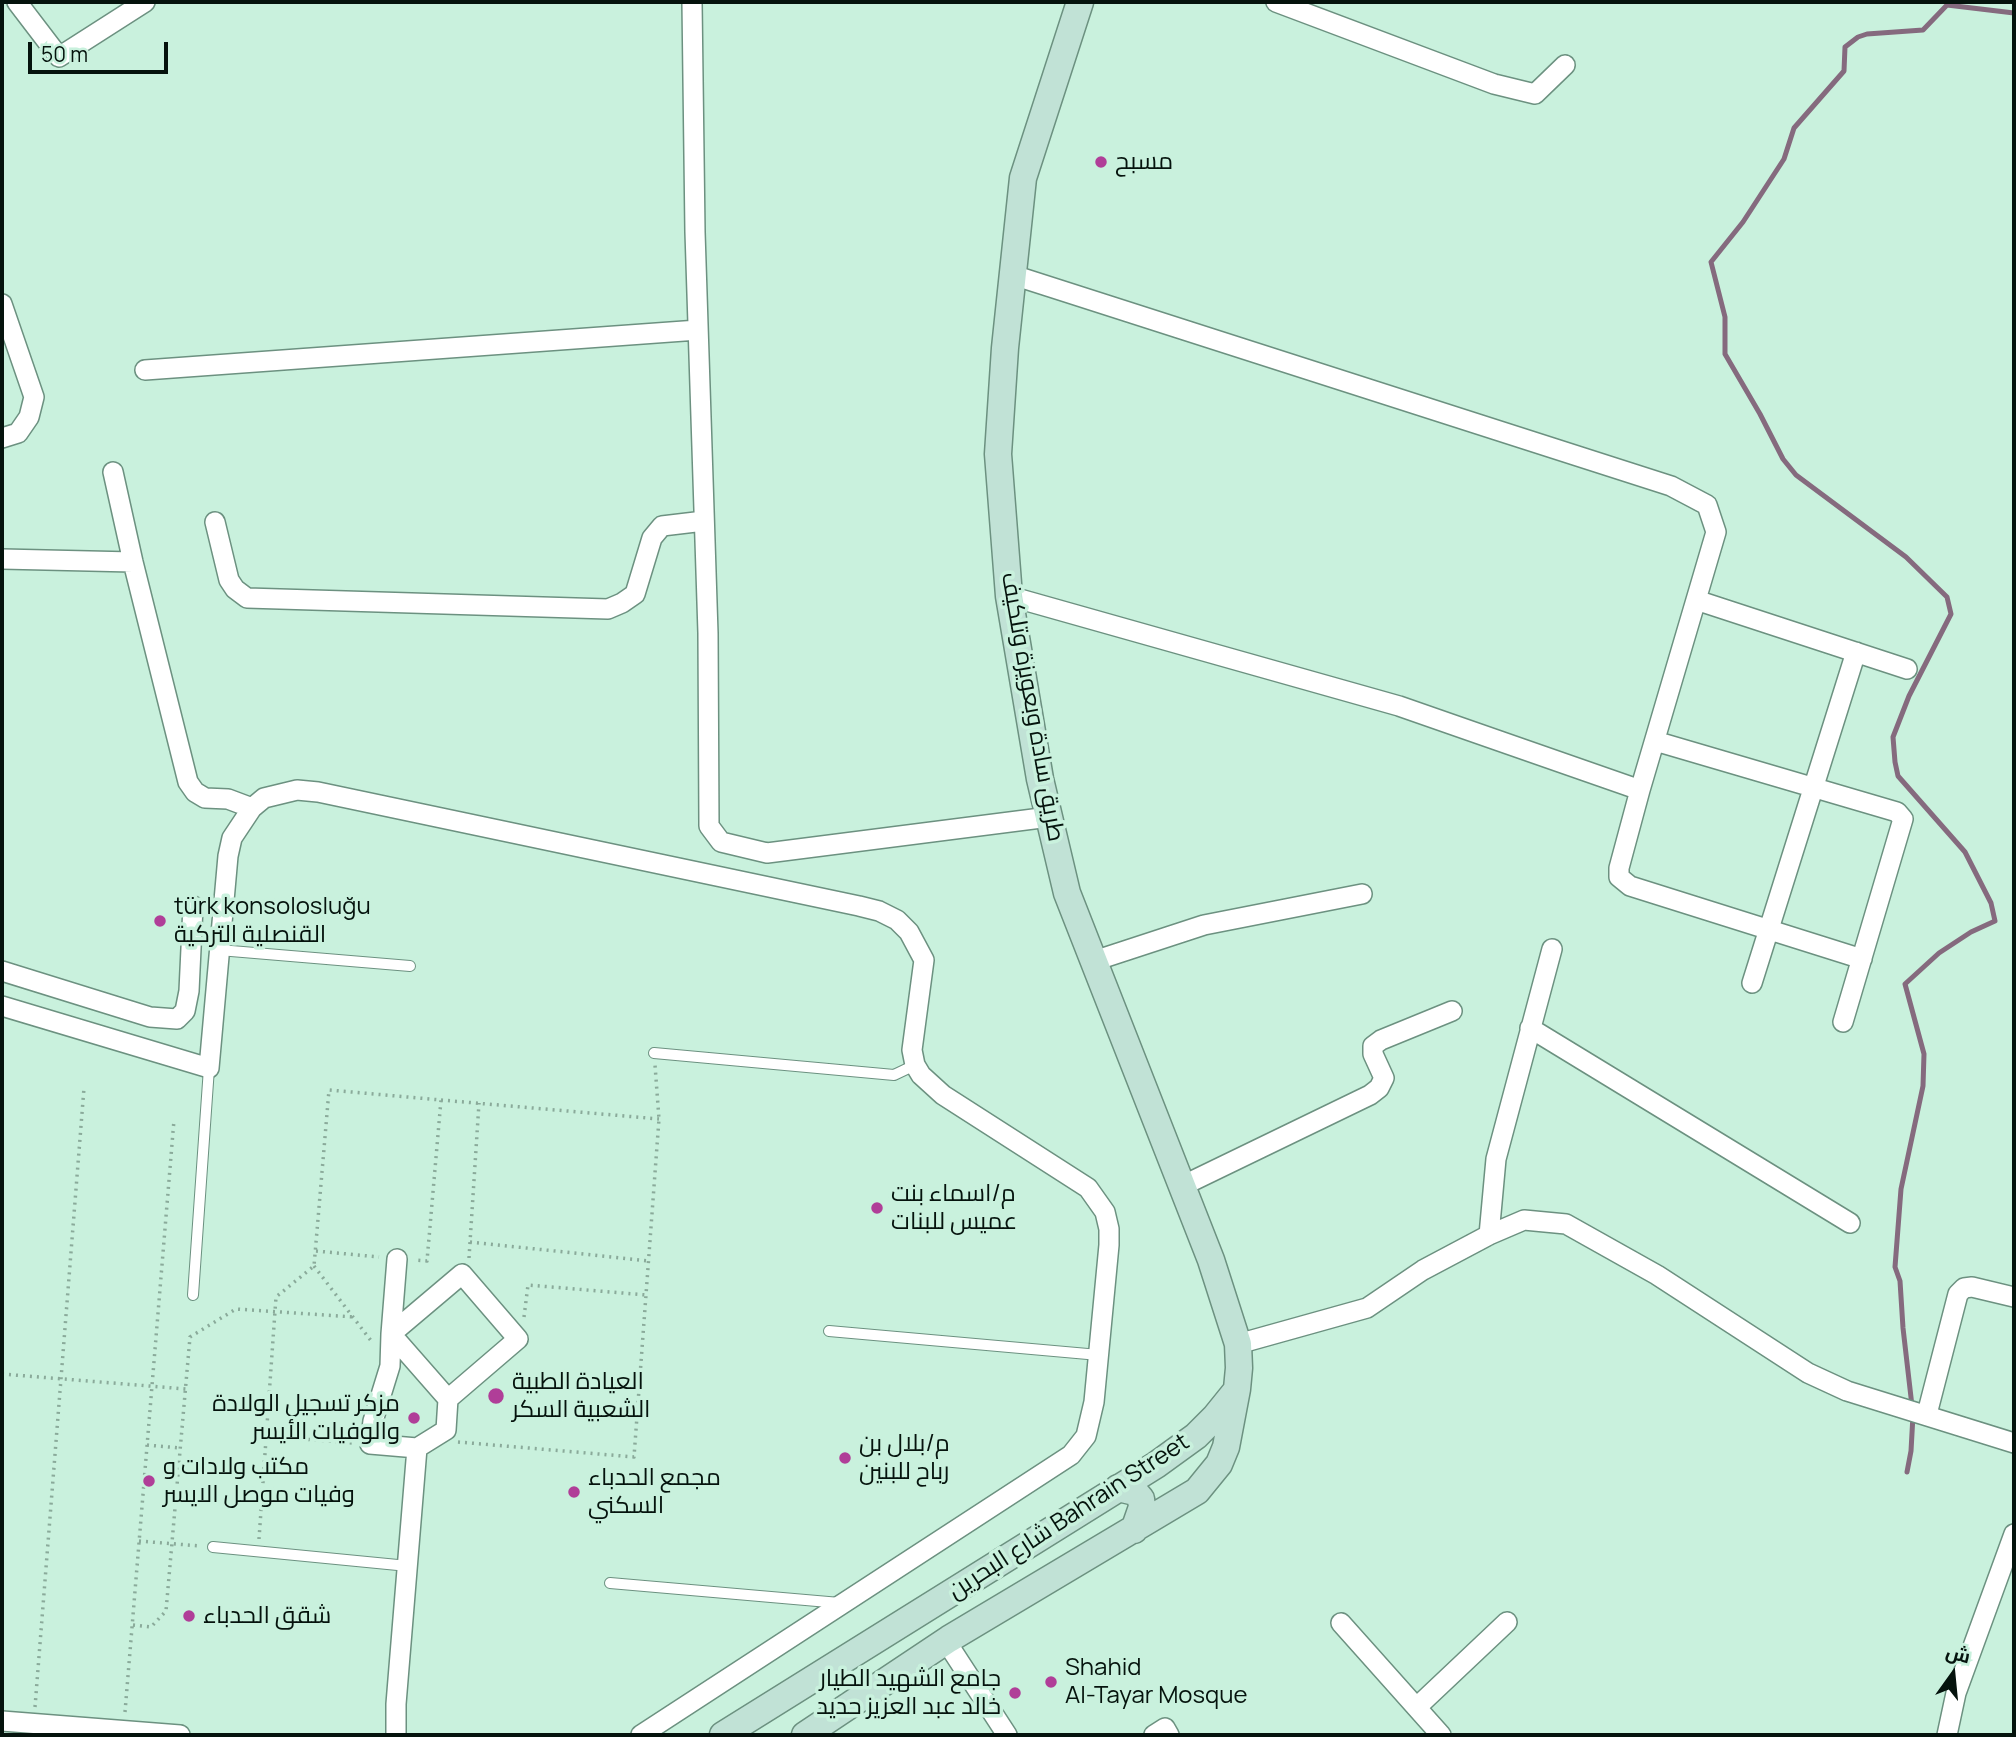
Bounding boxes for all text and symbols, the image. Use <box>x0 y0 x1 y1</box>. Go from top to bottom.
scale bar <box>32 28 172 72</box>
text: 50 m <box>41 40 88 68</box>
place label: مسبح <box>1115 148 1173 176</box>
marker: مسبح <box>1093 154 1109 170</box>
street label: طريق سادة وبعويزة وتلكيف <box>994 570 1070 844</box>
place label: türk konsolosluğu القنصلية التركية <box>174 893 371 949</box>
marker: türk konsolosluğu القنصلية التركية <box>152 913 168 929</box>
place label: م/اسماء بنت عميس للبنات <box>891 1180 1017 1236</box>
marker: م/اسماء بنت عميس للبنات <box>869 1200 885 1216</box>
place label: العيادة الطبية الشعبية السكر <box>512 1368 650 1424</box>
marker: العيادة الطبية الشعبية السكر <box>486 1386 506 1406</box>
place label: مزكر تسجيل الولادة والوفيات الأيسر <box>212 1390 400 1446</box>
marker: مزكر تسجيل الولادة والوفيات الأيسر <box>406 1410 422 1426</box>
street label: شارع البحرين Bahrain Street <box>943 1428 1195 1606</box>
place label: م/بلال بن رباح للبنين <box>859 1430 950 1486</box>
marker: م/بلال بن رباح للبنين <box>837 1450 853 1466</box>
place label: مكتب ولادات و وفيات موصل الايسر <box>163 1453 355 1509</box>
place label: مجمع الحدباء السكني <box>588 1464 721 1520</box>
marker: مكتب ولادات و وفيات موصل الايسر <box>141 1473 157 1489</box>
marker: مجمع الحدباء السكني <box>566 1484 582 1500</box>
place label: شقق الحدباء <box>203 1602 331 1630</box>
marker: شقق الحدباء <box>181 1608 197 1624</box>
text: ش <box>1943 1638 1974 1669</box>
north arrow <box>1918 1639 1988 1709</box>
place label: Shahid Al-Tayar Mosque <box>1065 1654 1248 1710</box>
place label: جامع الشهيد الطيار خالد عبد العزيز حديد <box>816 1665 1001 1721</box>
marker: Shahid Al-Tayar Mosque <box>1043 1674 1059 1690</box>
marker: جامع الشهيد الطيار خالد عبد العزيز حديد <box>1007 1685 1023 1701</box>

